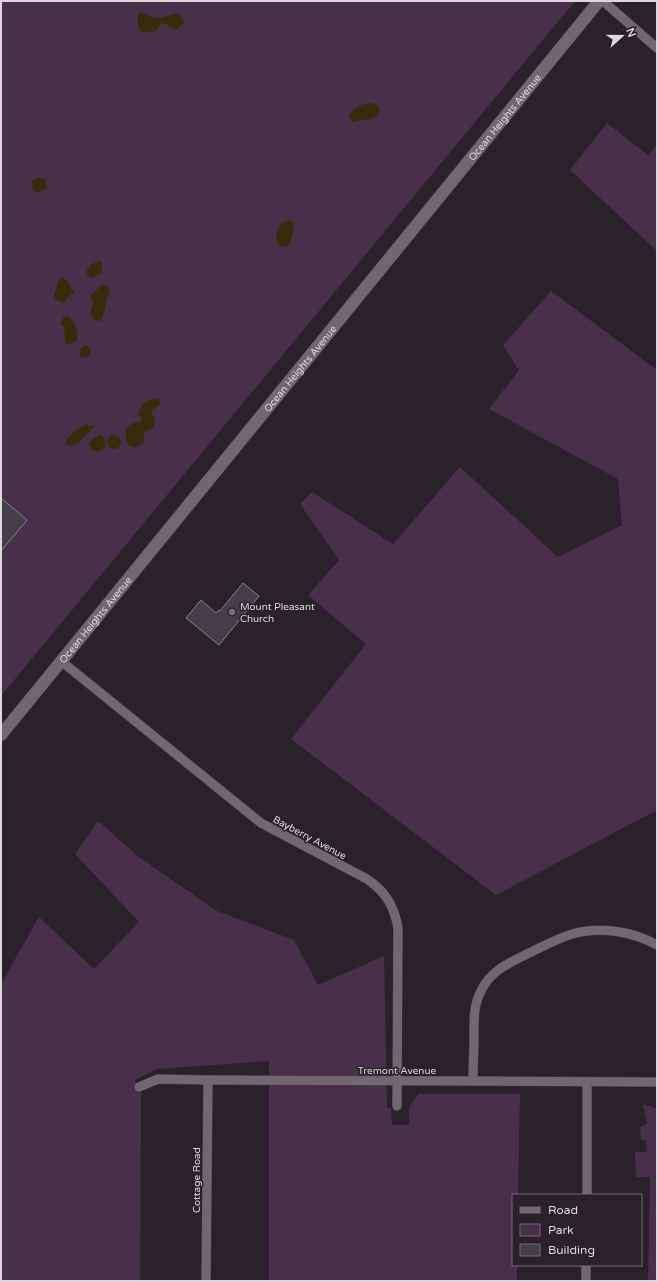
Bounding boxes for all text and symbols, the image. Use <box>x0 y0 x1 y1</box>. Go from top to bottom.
north arrow <box>602 16 642 56</box>
text: N <box>623 26 639 39</box>
street label: Ocean Heights Avenue <box>466 72 544 163</box>
street label: Ocean Heights Avenue <box>262 323 340 415</box>
street label: Ocean Heights Avenue <box>57 574 135 666</box>
place label: Mount Pleasant Church <box>240 601 315 625</box>
marker: Mount Pleasant Church <box>227 607 237 617</box>
street label: Bayberry Avenue <box>271 814 348 862</box>
street label: Tremont Avenue <box>358 1065 436 1077</box>
street label: Cottage Road <box>191 1147 203 1213</box>
legend <box>512 1194 642 1266</box>
text: Road <box>548 1203 578 1217</box>
text: Park <box>548 1223 574 1237</box>
text: Building <box>548 1243 595 1257</box>

